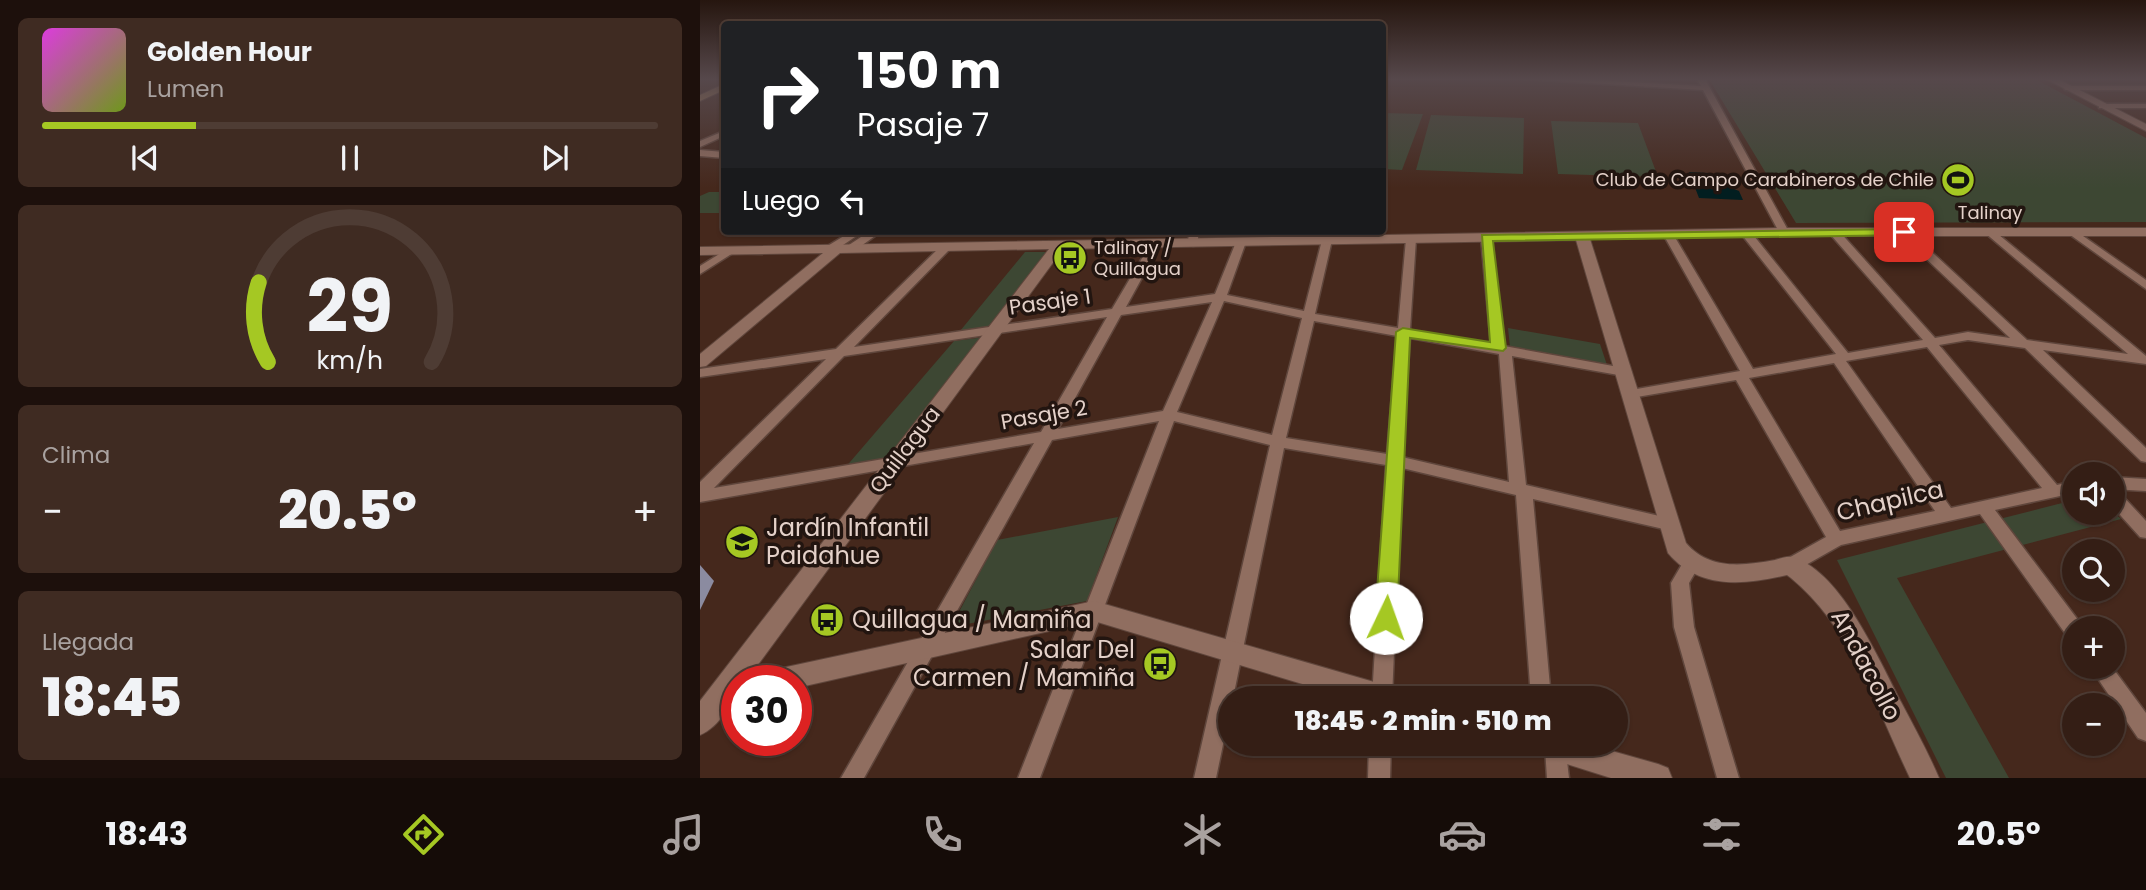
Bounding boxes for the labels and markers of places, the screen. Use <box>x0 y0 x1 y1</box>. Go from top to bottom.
sports icon: Club de Campo Carabineros de Chile <box>1939 161 1977 199</box>
place label: Club de Campo Carabineros de Chile <box>1596 167 1934 192</box>
pin <box>1874 202 1934 262</box>
place label: Talinay / Quillagua <box>1094 235 1181 281</box>
bus stop icon: Talinay / Quillagua <box>1051 239 1089 277</box>
place label: Jardín Infantil Paidahue <box>766 511 929 572</box>
school or university icon: Jardín Infantil Paidahue <box>723 523 761 561</box>
bus stop icon: Quillagua / Mamiña <box>808 601 846 639</box>
place label: Quillagua / Mamiña <box>852 603 1091 636</box>
place label: Salar Del Carmen / Mamiña <box>913 633 1135 694</box>
bus stop icon: Salar Del Carmen / Mamiña <box>1141 645 1179 683</box>

